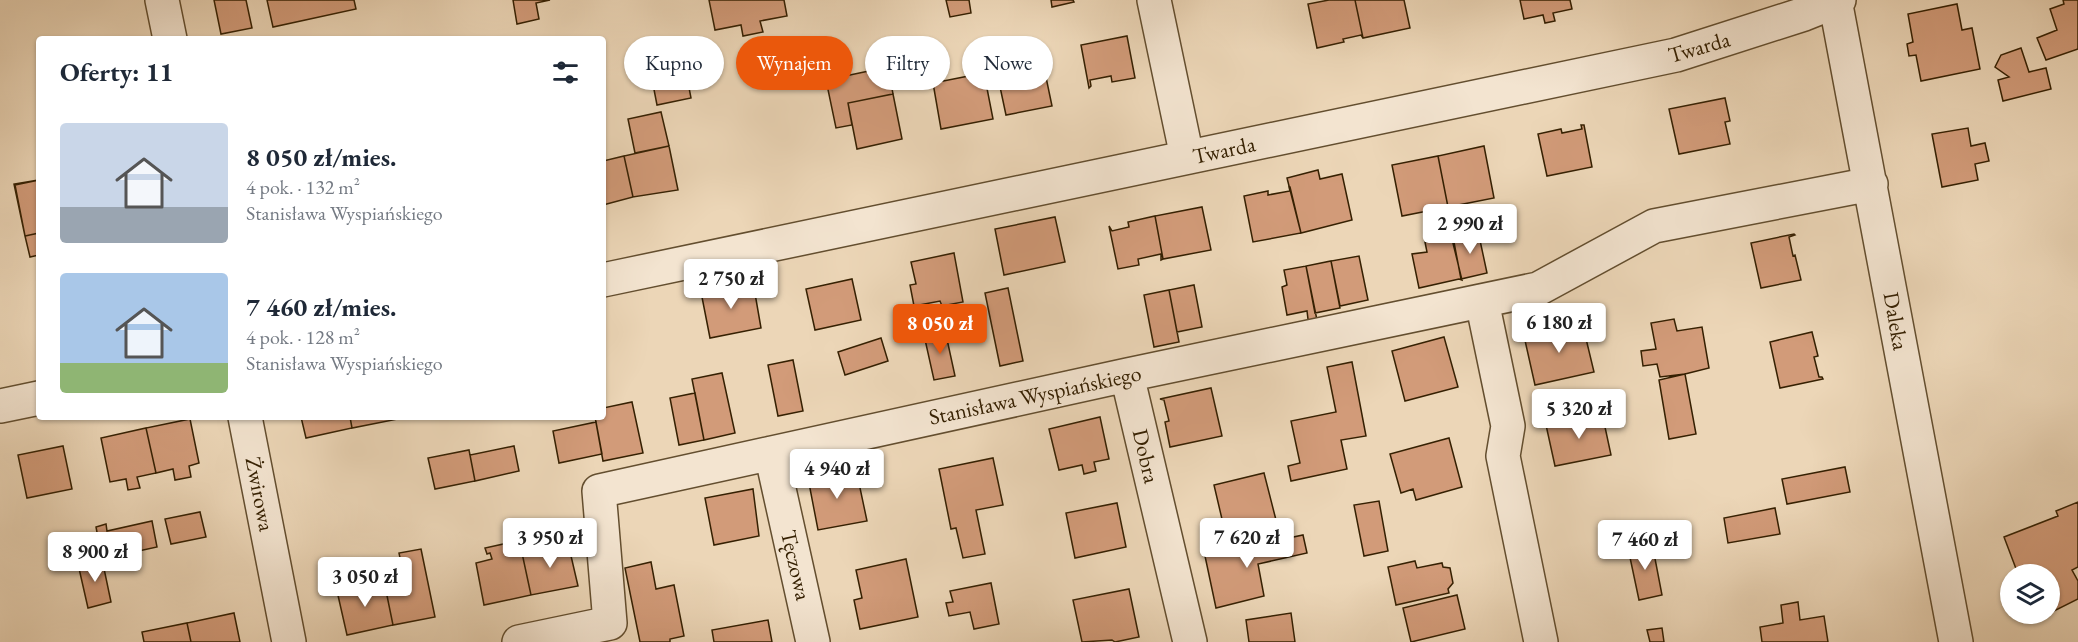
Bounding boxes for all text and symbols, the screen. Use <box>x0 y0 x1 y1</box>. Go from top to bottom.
street label: Twarda <box>1665 24 1734 70</box>
chip: Kupno <box>624 36 724 90</box>
chip: Wynajem <box>736 36 853 90</box>
chip: Filtry <box>865 36 950 90</box>
chip: Nowe <box>962 36 1053 90</box>
text: Oferty: 11 <box>60 55 173 89</box>
icon: filters <box>549 56 582 89</box>
street label: Twarda <box>1190 129 1258 171</box>
text: 8 050 zł/mies. <box>246 140 396 174</box>
icon: home <box>108 147 180 219</box>
text: 4 pok. · 132 m² <box>246 174 360 200</box>
text: Stanisława Wyspiańskiego <box>246 200 443 226</box>
pin: 2 990 zł <box>1408 204 1532 255</box>
text: 2 990 zł <box>1437 210 1503 236</box>
pin: 2 750 zł <box>669 259 793 310</box>
text: 2 750 zł <box>698 265 764 291</box>
text: 7 460 zł/mies. <box>246 290 396 324</box>
street label: Daleka <box>1877 290 1915 352</box>
icon: home <box>108 297 180 369</box>
pin: 6 180 zł <box>1497 303 1621 354</box>
pin: 8 050 zł <box>878 304 1002 355</box>
text: 6 180 zł <box>1526 309 1592 335</box>
text: 8 050 zł <box>907 310 973 336</box>
text: 4 pok. · 128 m² <box>246 324 360 350</box>
text: Stanisława Wyspiańskiego <box>246 350 443 376</box>
street label: Stanisława Wyspiańskiego <box>926 358 1144 432</box>
pin: 5 320 zł <box>1517 389 1641 440</box>
text: 5 320 zł <box>1546 395 1612 421</box>
street label: Dobra <box>1126 426 1166 486</box>
pin: 4 940 zł <box>775 449 899 500</box>
street label: Żwirowa <box>239 454 281 534</box>
text: 4 940 zł <box>804 455 870 481</box>
pin: 3 950 zł <box>488 518 612 569</box>
pin: 7 620 zł <box>1185 518 1309 569</box>
pin: 7 460 zł <box>1583 520 1707 571</box>
text: 3 950 zł <box>517 524 583 550</box>
text: 7 620 zł <box>1214 524 1280 550</box>
text: 7 460 zł <box>1612 526 1678 552</box>
street label: Tęczowa <box>774 527 818 603</box>
pin: 8 900 zł <box>33 532 157 583</box>
text: 8 900 zł <box>62 538 128 564</box>
pin: 3 050 zł <box>303 557 427 608</box>
text: 3 050 zł <box>332 563 398 589</box>
map controls <box>2000 564 2060 624</box>
button: layers <box>2000 564 2060 624</box>

